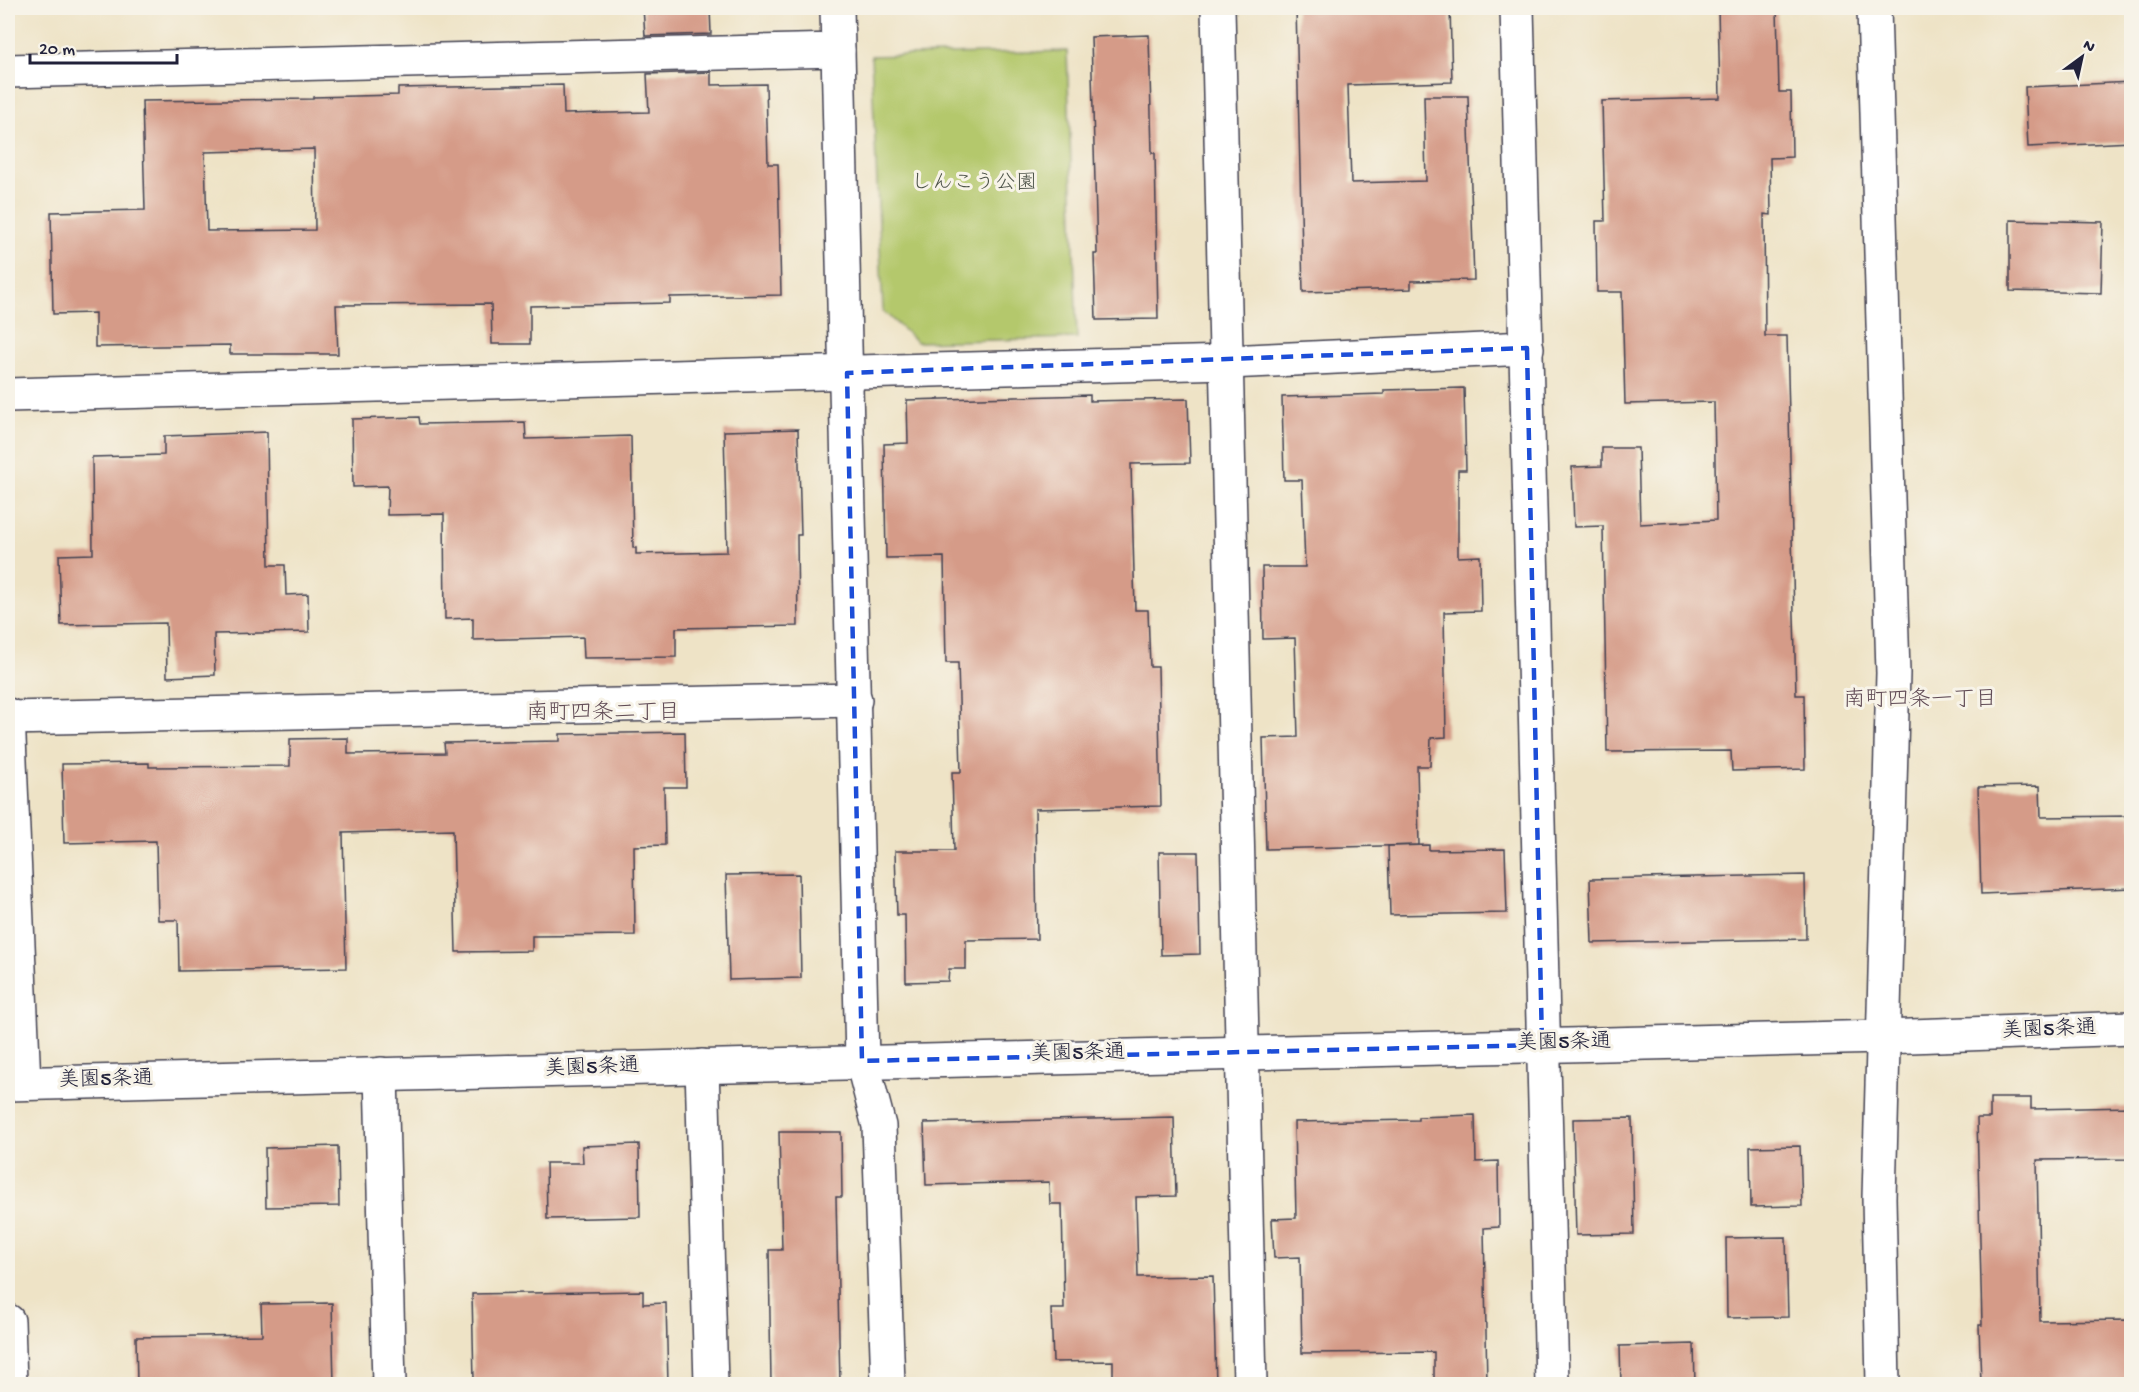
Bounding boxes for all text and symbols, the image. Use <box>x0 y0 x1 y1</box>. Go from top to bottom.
scale bar <box>30 27 177 65</box>
north arrow <box>2052 27 2112 87</box>
text: N <box>2079 37 2098 58</box>
text: 20 m <box>39 40 75 61</box>
park label: しんこう公園 <box>911 172 1037 197</box>
district label: 南町四条一丁目 <box>1843 687 1997 714</box>
district label: 南町四条二丁目 <box>526 700 680 727</box>
street label: 美園5条通 <box>2001 1016 2097 1045</box>
street label: 美園5条通 <box>1516 1030 1612 1057</box>
street label: 美園5条通 <box>1030 1041 1126 1068</box>
street label: 美園5条通 <box>544 1054 640 1083</box>
street label: 美園5条通 <box>58 1067 154 1094</box>

